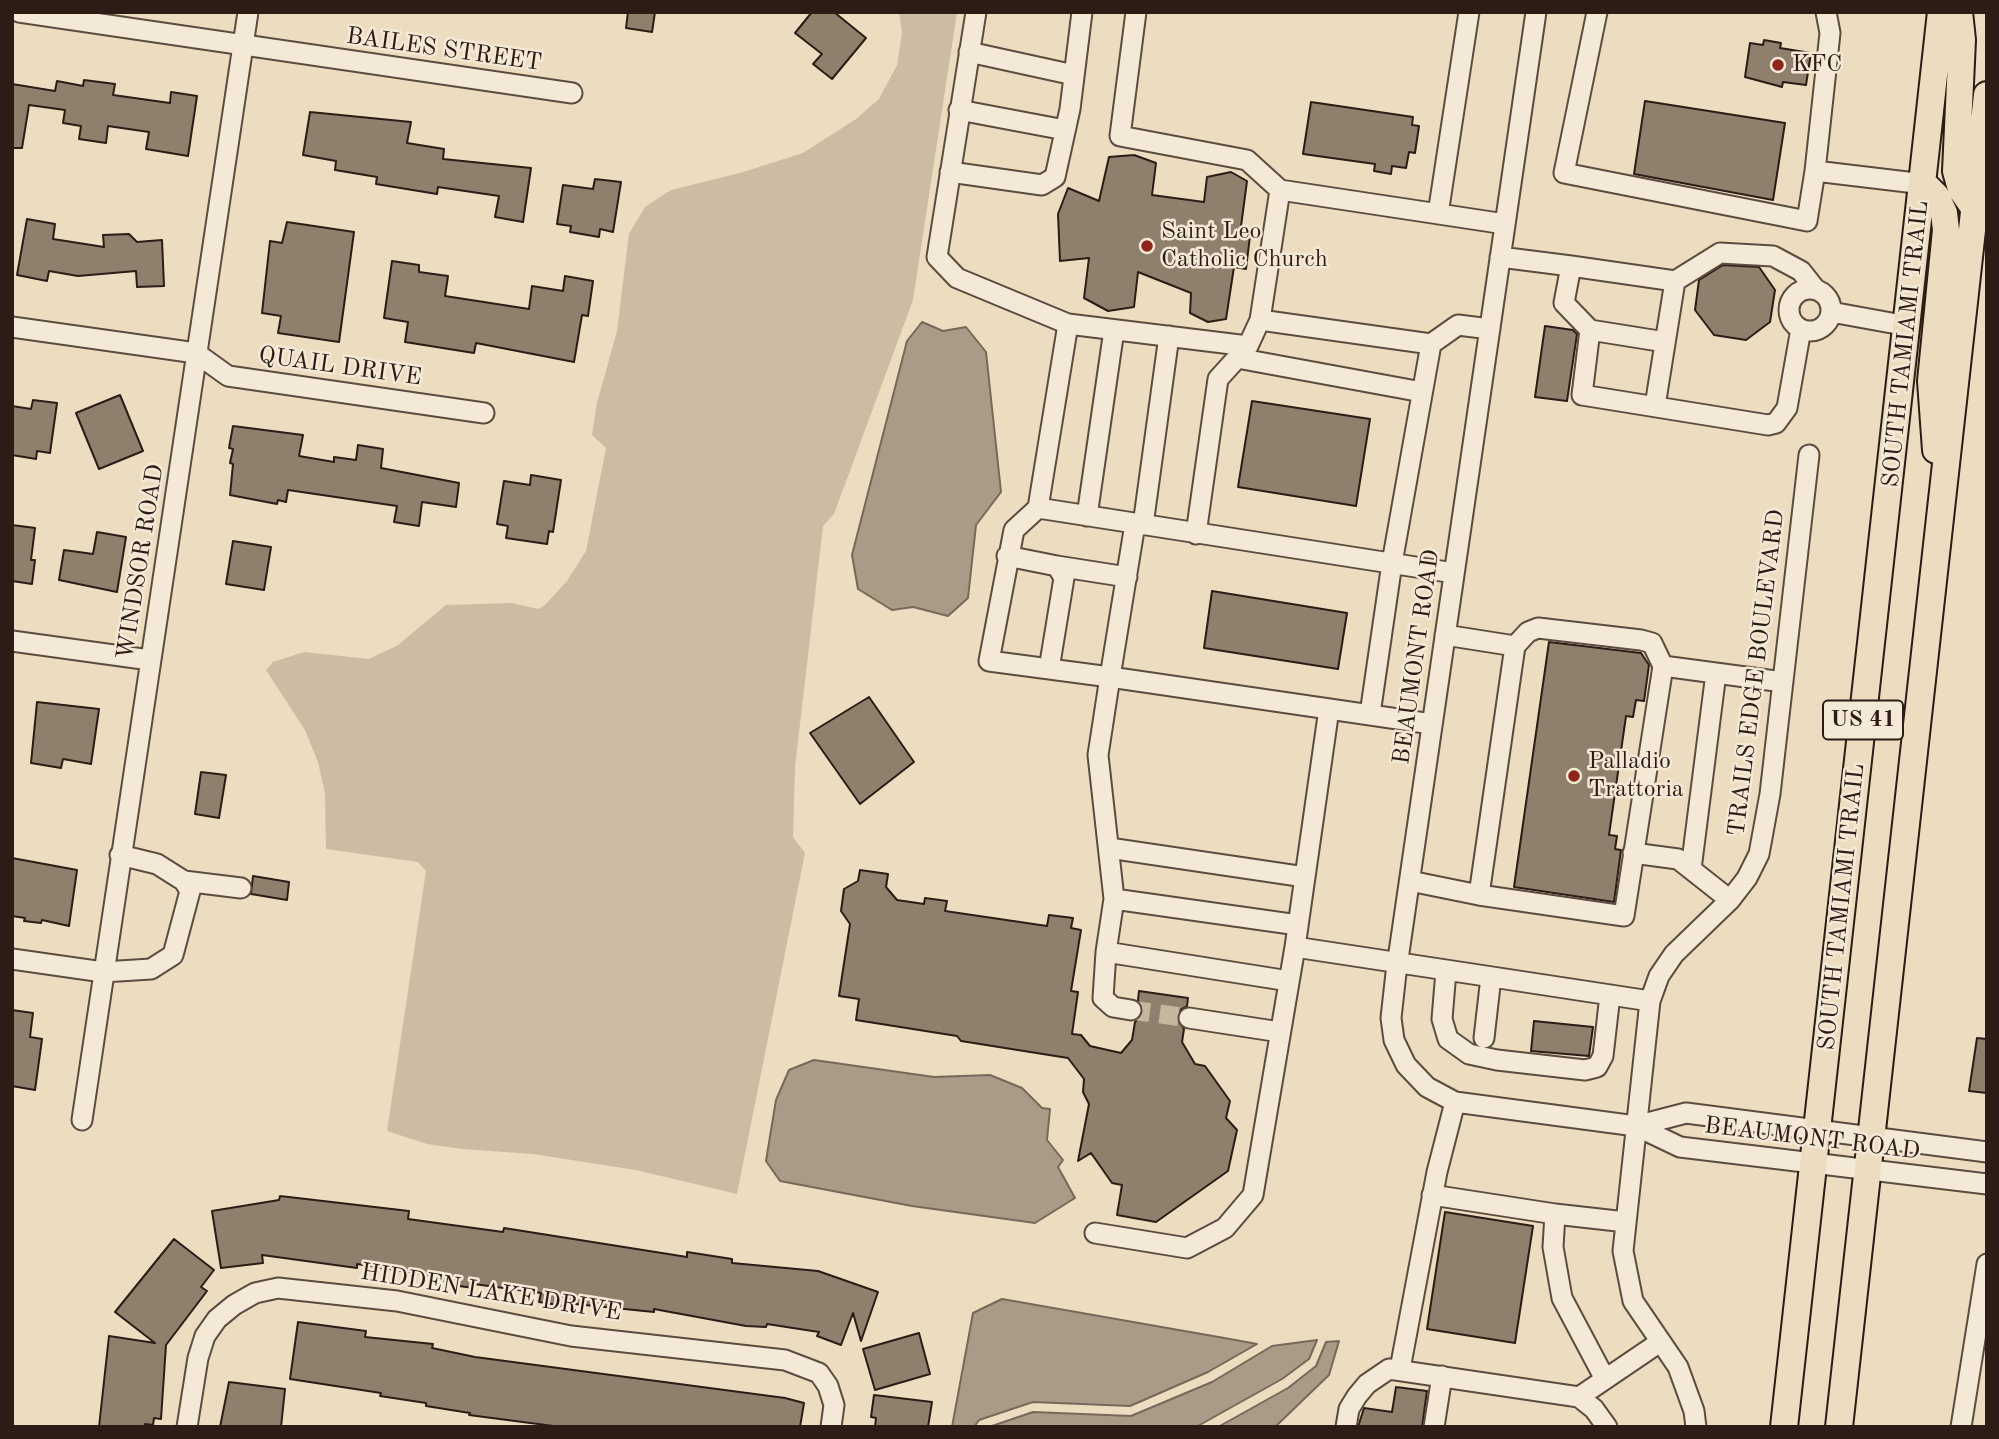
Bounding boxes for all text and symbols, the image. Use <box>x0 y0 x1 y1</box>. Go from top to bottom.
street label: BAILES STREET <box>344 22 544 78</box>
place label: KFC <box>1792 51 1842 79</box>
marker: KFC <box>1770 57 1786 73</box>
street label: SOUTH TAMIAMI TRAIL <box>1877 199 1935 489</box>
place label: Saint Leo Catholic Church <box>1161 218 1328 274</box>
marker: Saint Leo Catholic Church <box>1139 238 1155 254</box>
street label: QUAIL DRIVE <box>257 341 423 393</box>
street label: WINDSOR ROAD <box>111 462 171 662</box>
street label: TRAILS EDGE BOULEVARD <box>1723 508 1791 838</box>
street label: BEAUMONT ROAD <box>1388 548 1446 766</box>
road number: US 41 <box>1823 700 1903 740</box>
place label: Palladio Trattoria <box>1588 748 1684 804</box>
street label: SOUTH TAMIAMI TRAIL <box>1813 762 1871 1052</box>
marker: Palladio Trattoria <box>1566 768 1582 784</box>
street label: BEAUMONT ROAD <box>1703 1111 1921 1167</box>
street label: HIDDEN LAKE DRIVE <box>358 1258 624 1328</box>

